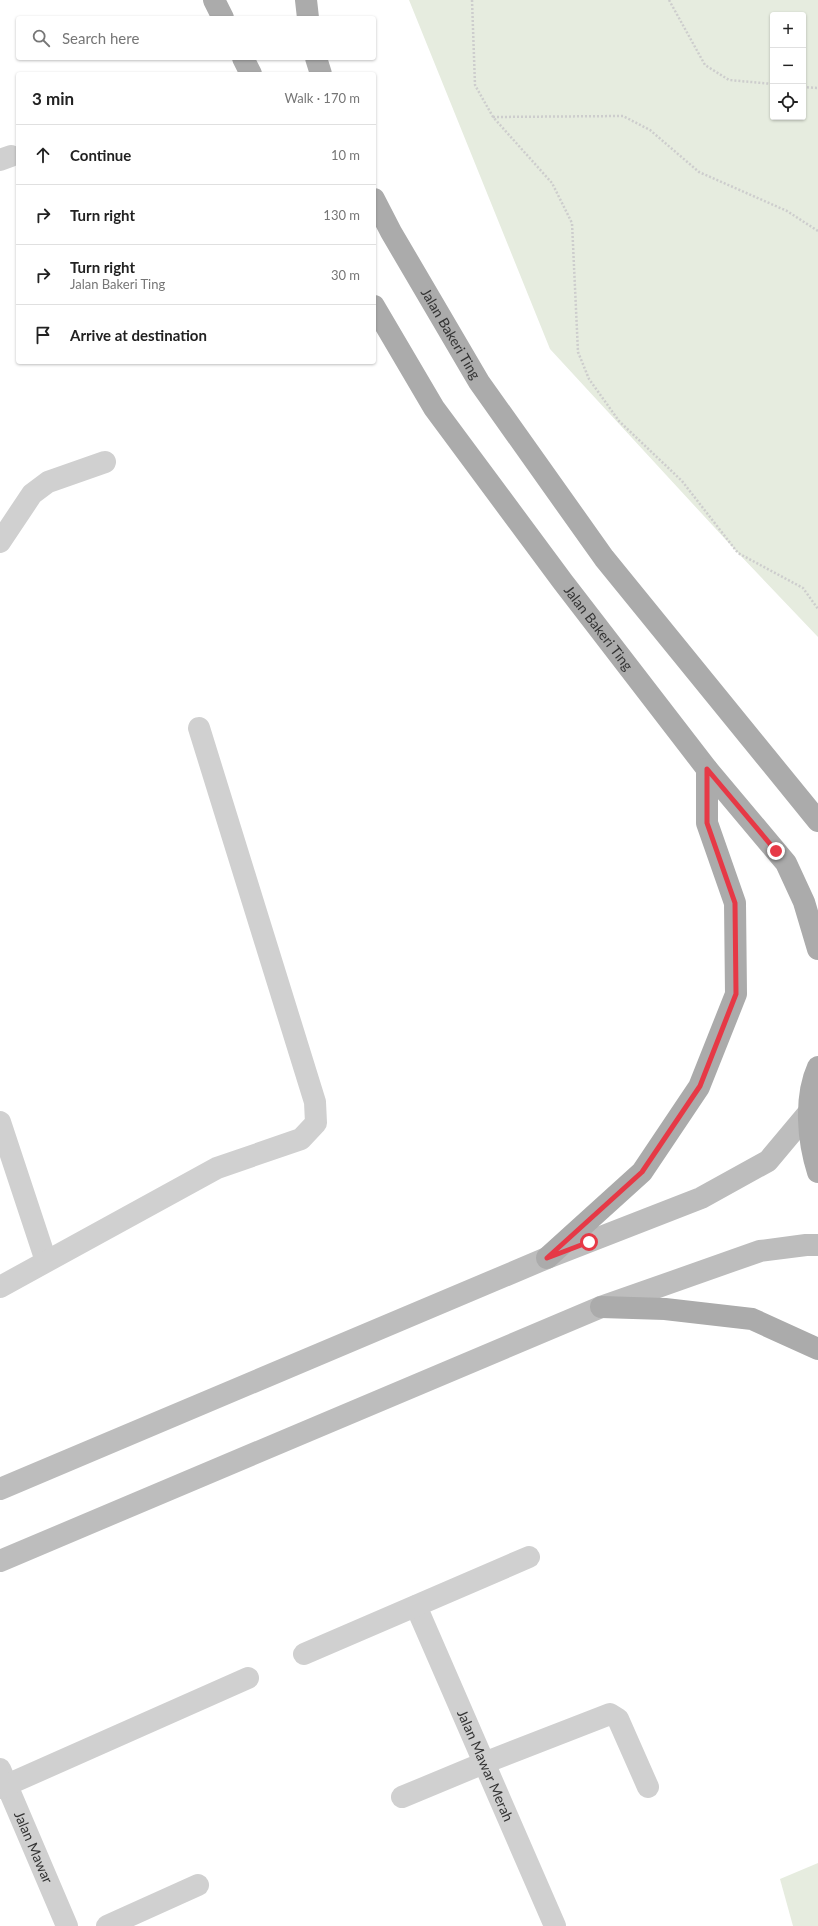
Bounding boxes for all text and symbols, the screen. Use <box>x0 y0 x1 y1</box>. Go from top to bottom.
map controls <box>770 12 806 120</box>
button: + <box>770 12 806 48</box>
search box <box>16 16 376 60</box>
icon: search <box>30 27 52 49</box>
text: Search here <box>62 29 139 47</box>
button: − <box>770 48 806 84</box>
button: locate <box>770 84 806 120</box>
text: 3 min <box>32 88 74 109</box>
text: Walk · 170 m <box>284 90 360 106</box>
icon: ahead <box>32 144 54 166</box>
text: Continue <box>70 146 131 164</box>
text: 10 m <box>331 147 360 163</box>
icon: right <box>32 204 54 226</box>
text: Turn right <box>70 206 135 224</box>
text: 130 m <box>323 207 360 223</box>
text: Turn right <box>70 258 135 276</box>
icon: right <box>32 264 54 286</box>
text: 30 m <box>331 267 360 283</box>
text: Jalan Bakeri Ting <box>70 276 165 292</box>
street label: Jalan Bakeri Ting <box>418 285 484 382</box>
icon: arrive <box>32 324 54 346</box>
text: Arrive at destination <box>70 326 207 344</box>
street label: Jalan Bakeri Ting <box>561 582 637 674</box>
route end <box>767 842 785 860</box>
route start <box>580 1233 598 1251</box>
street label: Jalan Mawar Merah <box>454 1707 518 1824</box>
street label: Jalan Mawar <box>11 1808 57 1886</box>

